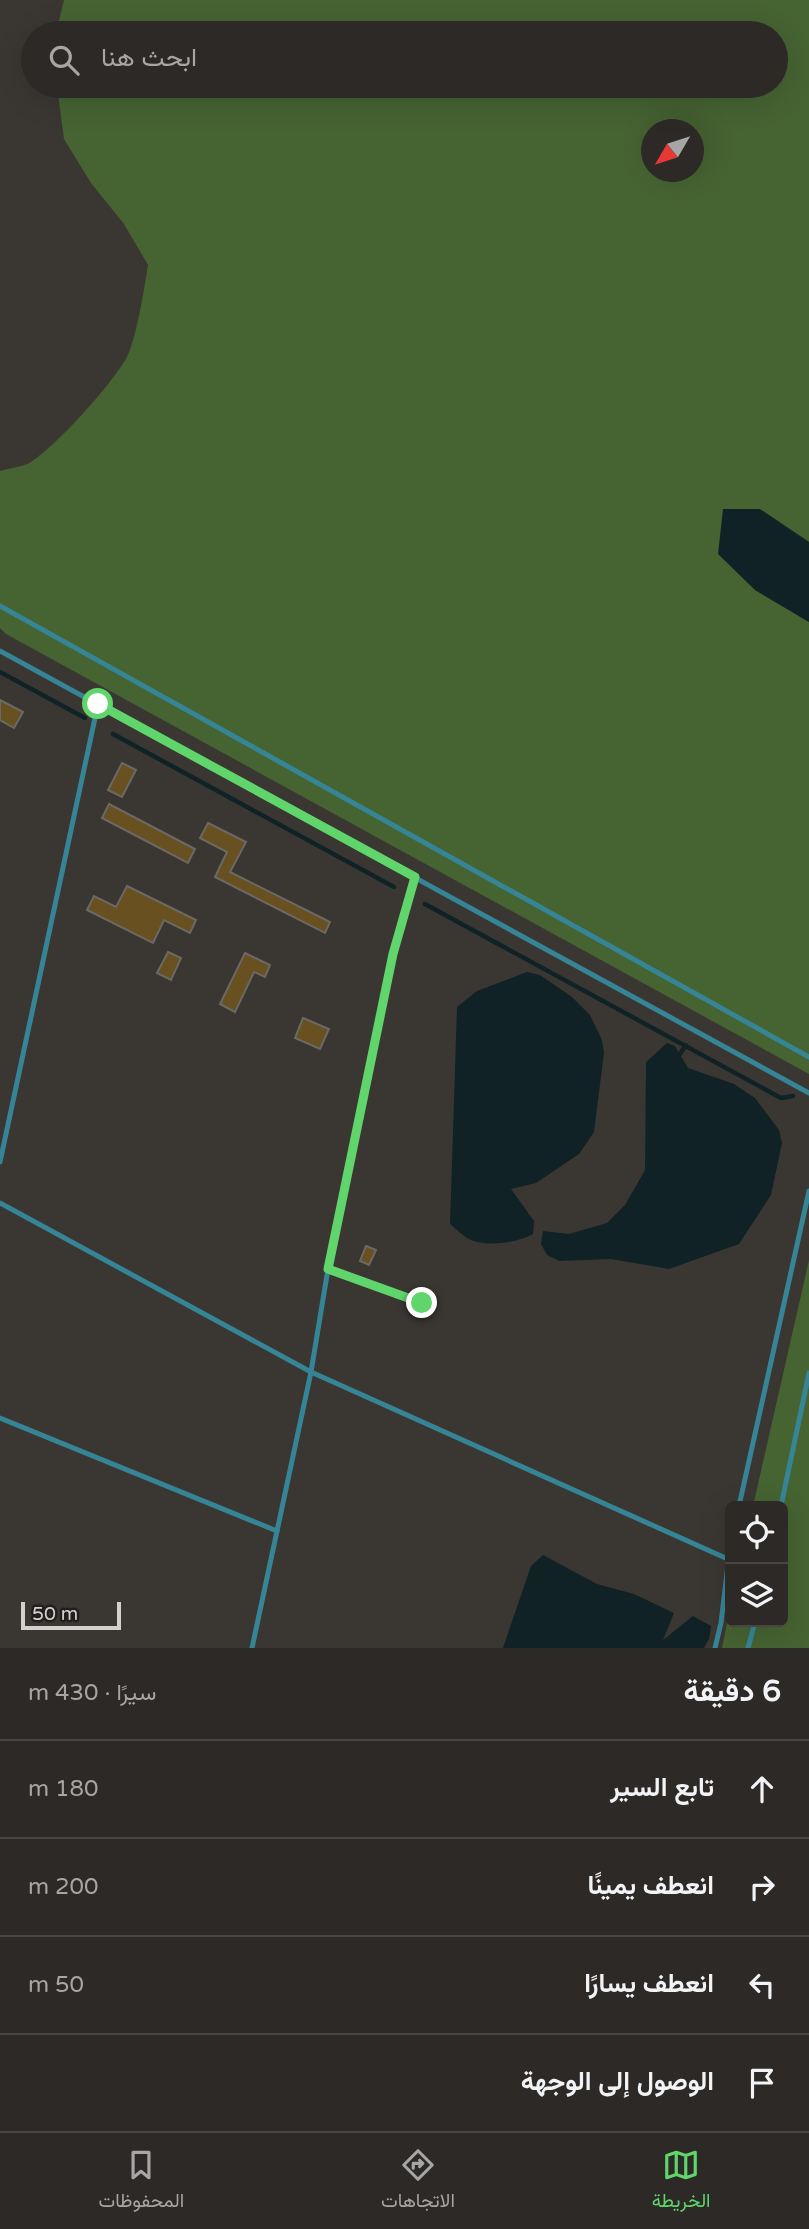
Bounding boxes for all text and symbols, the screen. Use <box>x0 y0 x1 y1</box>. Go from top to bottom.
search box <box>21 21 788 98</box>
icon: search <box>45 41 83 79</box>
text: ابحث هنا <box>101 42 197 73</box>
north arrow <box>641 119 704 182</box>
route start <box>82 688 113 719</box>
route end <box>406 1287 437 1318</box>
map controls <box>725 1501 788 1627</box>
button: locate <box>725 1501 788 1564</box>
button: layers <box>725 1564 788 1627</box>
scale bar <box>21 1599 121 1631</box>
text: 50 m <box>32 1603 78 1625</box>
text: 6 دقيقة <box>684 1673 781 1710</box>
text: سيرًا · 430 m <box>28 1679 156 1707</box>
icon: ahead <box>743 1770 781 1808</box>
text: تابع السير <box>610 1772 714 1803</box>
text: 180 m <box>28 1775 98 1803</box>
icon: right <box>743 1868 781 1906</box>
text: انعطف يمينًا <box>587 1870 714 1901</box>
text: 200 m <box>28 1873 98 1901</box>
icon: left <box>743 1966 781 2004</box>
text: انعطف يسارًا <box>584 1968 714 1999</box>
text: 50 m <box>28 1971 84 1999</box>
icon: arrive <box>743 2064 781 2102</box>
text: الوصول إلى الوجهة <box>521 2066 714 2097</box>
tab: المحفوظات <box>99 2146 184 2217</box>
tab: الاتجاهات <box>381 2146 455 2217</box>
tab: الخريطة <box>652 2146 711 2217</box>

